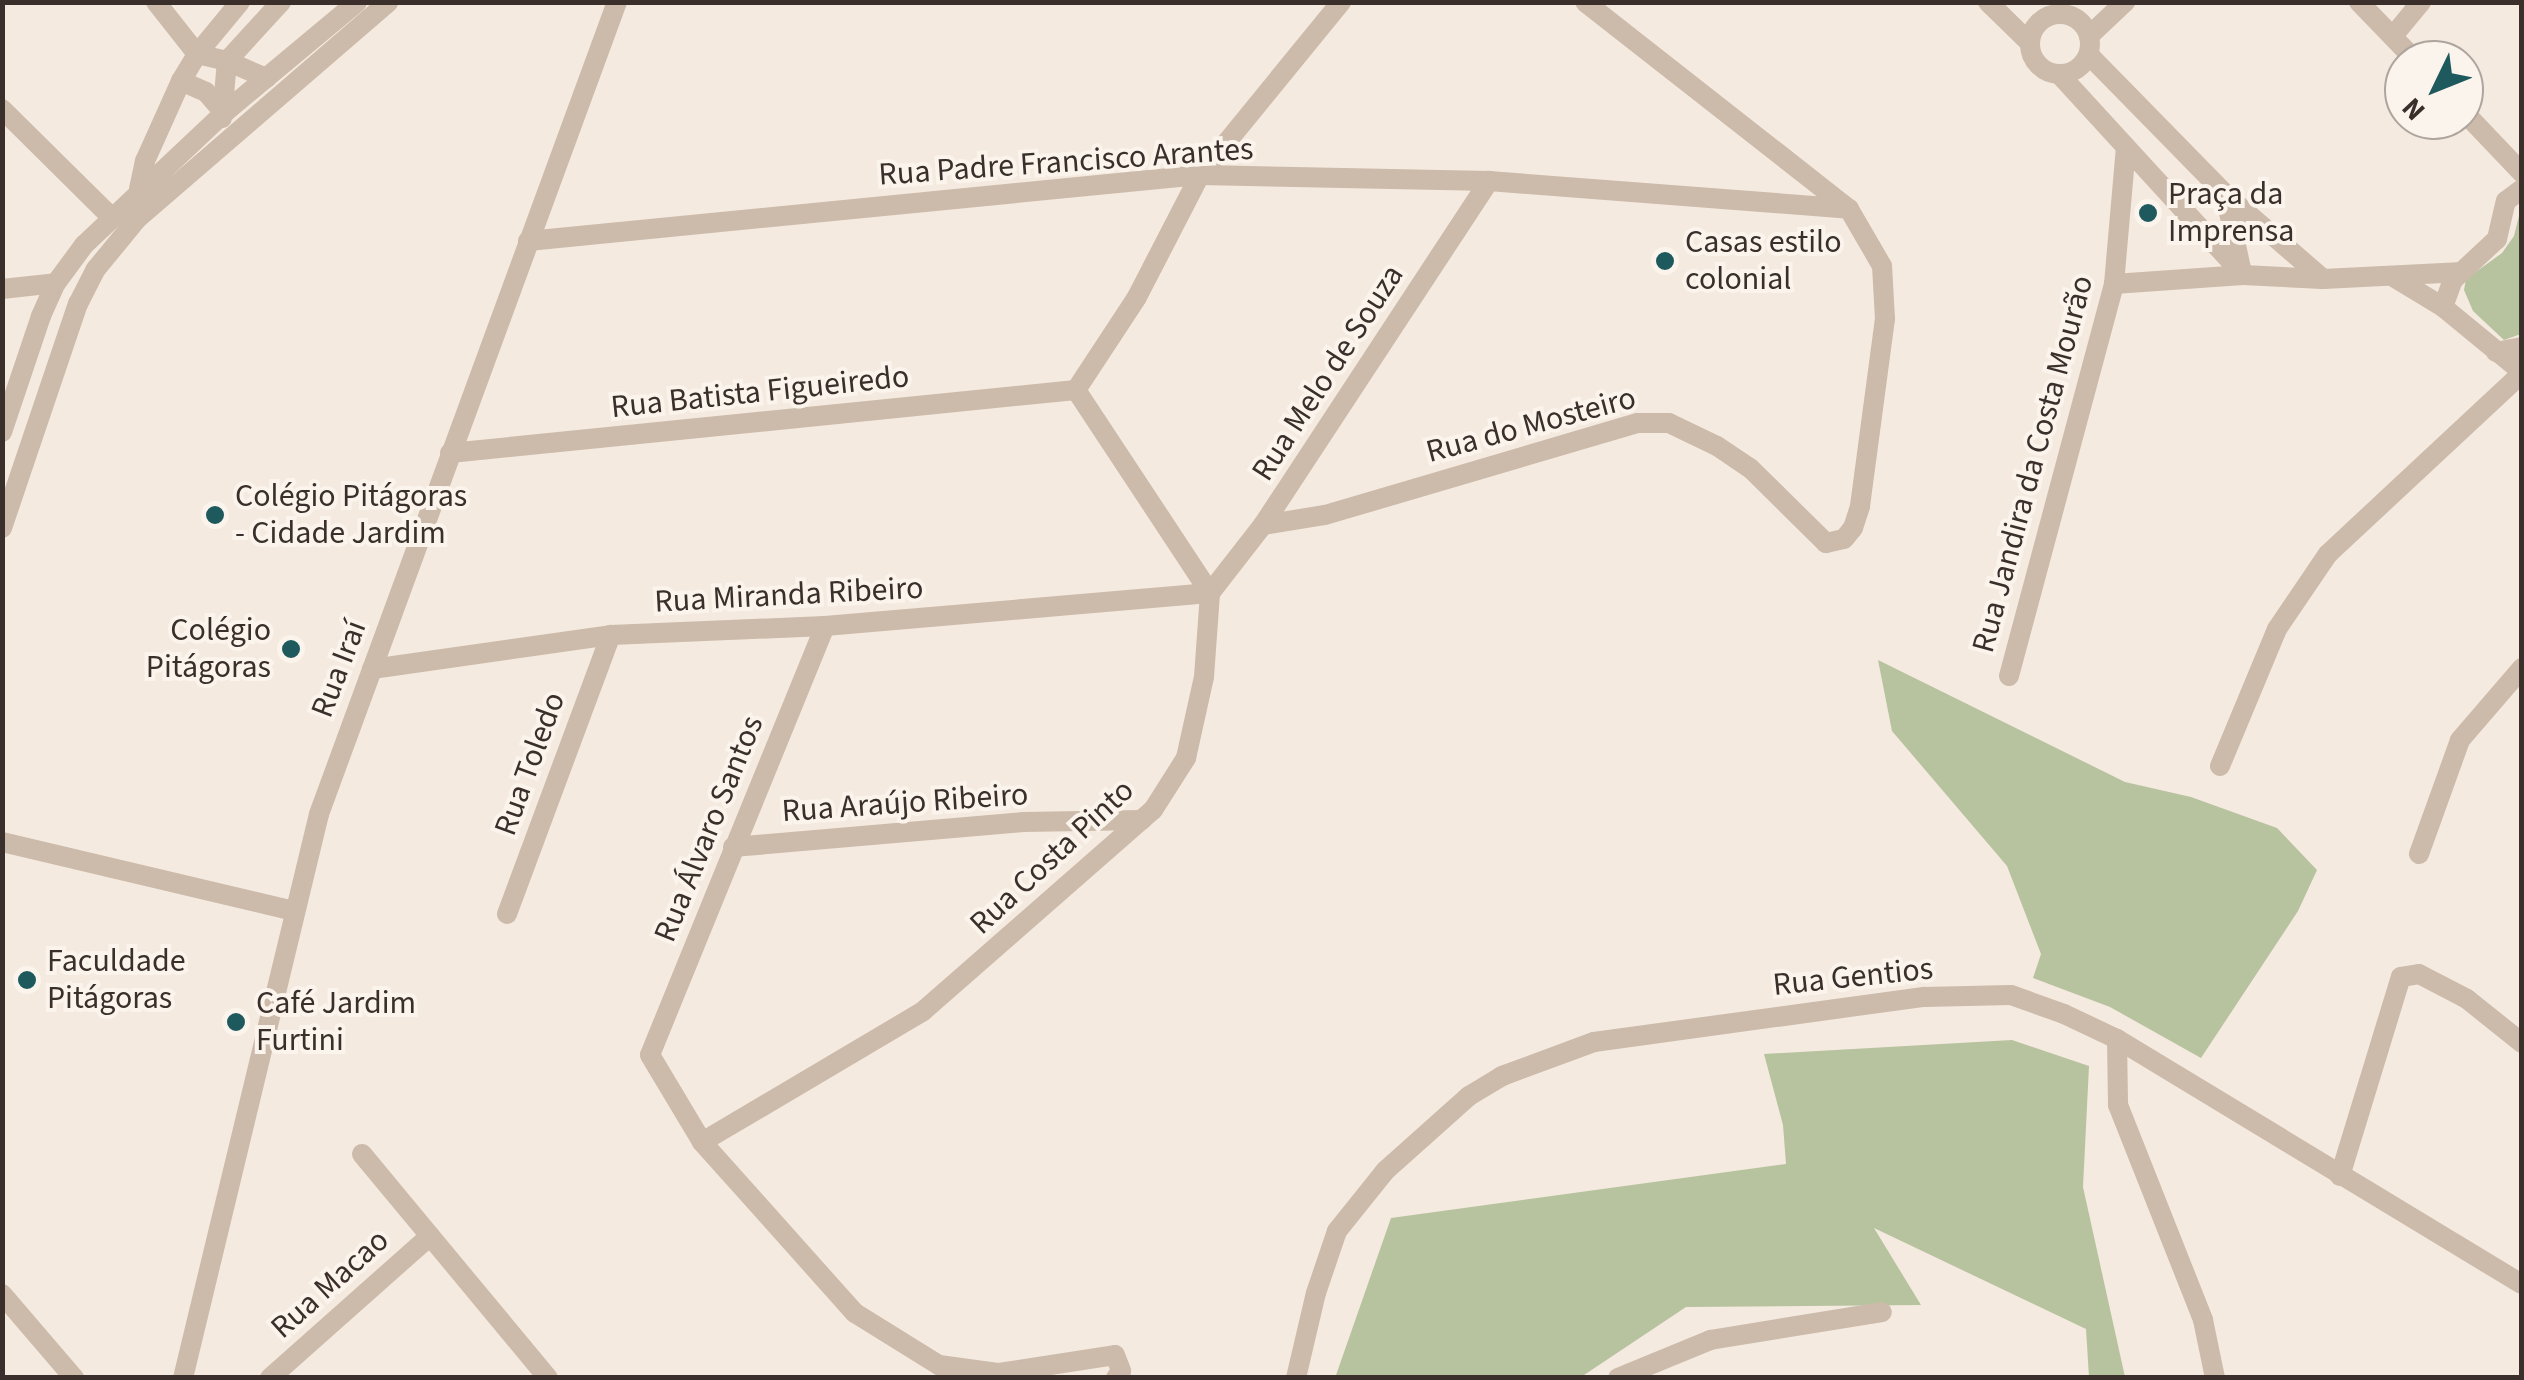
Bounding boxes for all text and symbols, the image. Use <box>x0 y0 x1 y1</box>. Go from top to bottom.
north arrow <box>2384 40 2484 140</box>
text: N <box>2393 89 2435 130</box>
street label: Rua Padre Francisco Arantes <box>877 130 1255 194</box>
place label: Praça da Imprensa <box>2168 176 2294 251</box>
marker: Praça da Imprensa <box>2137 202 2159 224</box>
place label: Casas estilo colonial <box>1685 224 1842 299</box>
marker: Casas estilo colonial <box>1654 250 1676 272</box>
street label: Rua Melo de Souza <box>1244 258 1412 488</box>
street label: Rua Jandira da Costa Mourão <box>1964 271 2102 657</box>
street label: Rua Batista Figueiredo <box>609 357 911 427</box>
street label: Rua do Mosteiro <box>1422 379 1640 471</box>
place label: Colégio Pitágoras - Cidade Jardim <box>235 478 467 553</box>
marker: Colégio Pitágoras - Cidade Jardim <box>204 504 226 526</box>
street label: Rua Miranda Ribeiro <box>654 569 924 621</box>
place label: Colégio Pitágoras <box>146 612 271 687</box>
street label: Rua Iraí <box>303 615 375 723</box>
marker: Colégio Pitágoras <box>280 638 302 660</box>
street label: Rua Toledo <box>486 687 574 841</box>
street label: Rua Álvaro Santos <box>646 710 772 948</box>
street label: Rua Costa Pinto <box>962 771 1142 943</box>
street label: Rua Araújo Ribeiro <box>781 775 1029 831</box>
place label: Faculdade Pitágoras <box>47 943 186 1018</box>
street label: Rua Gentios <box>1771 950 1935 1004</box>
marker: Faculdade Pitágoras <box>16 969 38 991</box>
place label: Café Jardim Furtini <box>256 985 416 1060</box>
marker: Café Jardim Furtini <box>225 1011 247 1033</box>
street label: Rua Macao <box>263 1221 397 1347</box>

